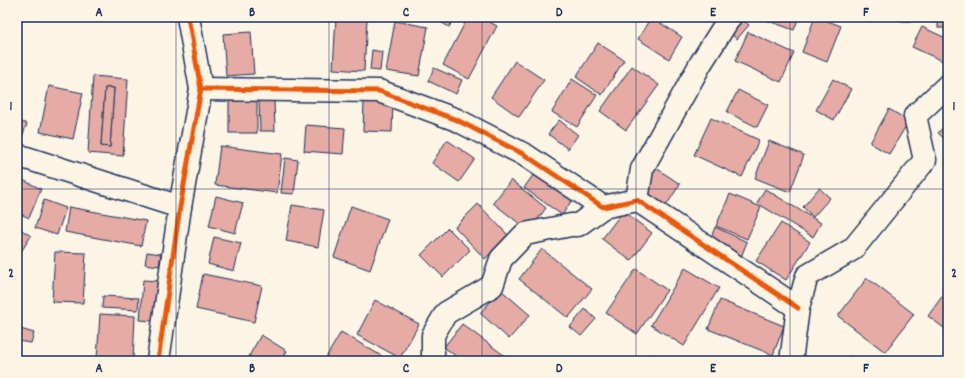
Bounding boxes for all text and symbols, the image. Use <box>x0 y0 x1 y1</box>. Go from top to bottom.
text: A <box>95 4 103 23</box>
text: B <box>249 4 255 23</box>
text: C <box>403 4 410 23</box>
text: D <box>556 4 563 23</box>
text: E <box>710 4 717 23</box>
text: F <box>863 4 869 23</box>
text: 1 <box>10 98 13 117</box>
text: 1 <box>953 98 956 117</box>
text: 2 <box>8 265 14 284</box>
text: 2 <box>951 265 957 284</box>
text: A <box>95 360 103 378</box>
text: B <box>249 360 255 378</box>
text: C <box>403 360 410 378</box>
text: D <box>556 360 563 378</box>
text: E <box>710 360 717 378</box>
text: F <box>863 360 869 378</box>

